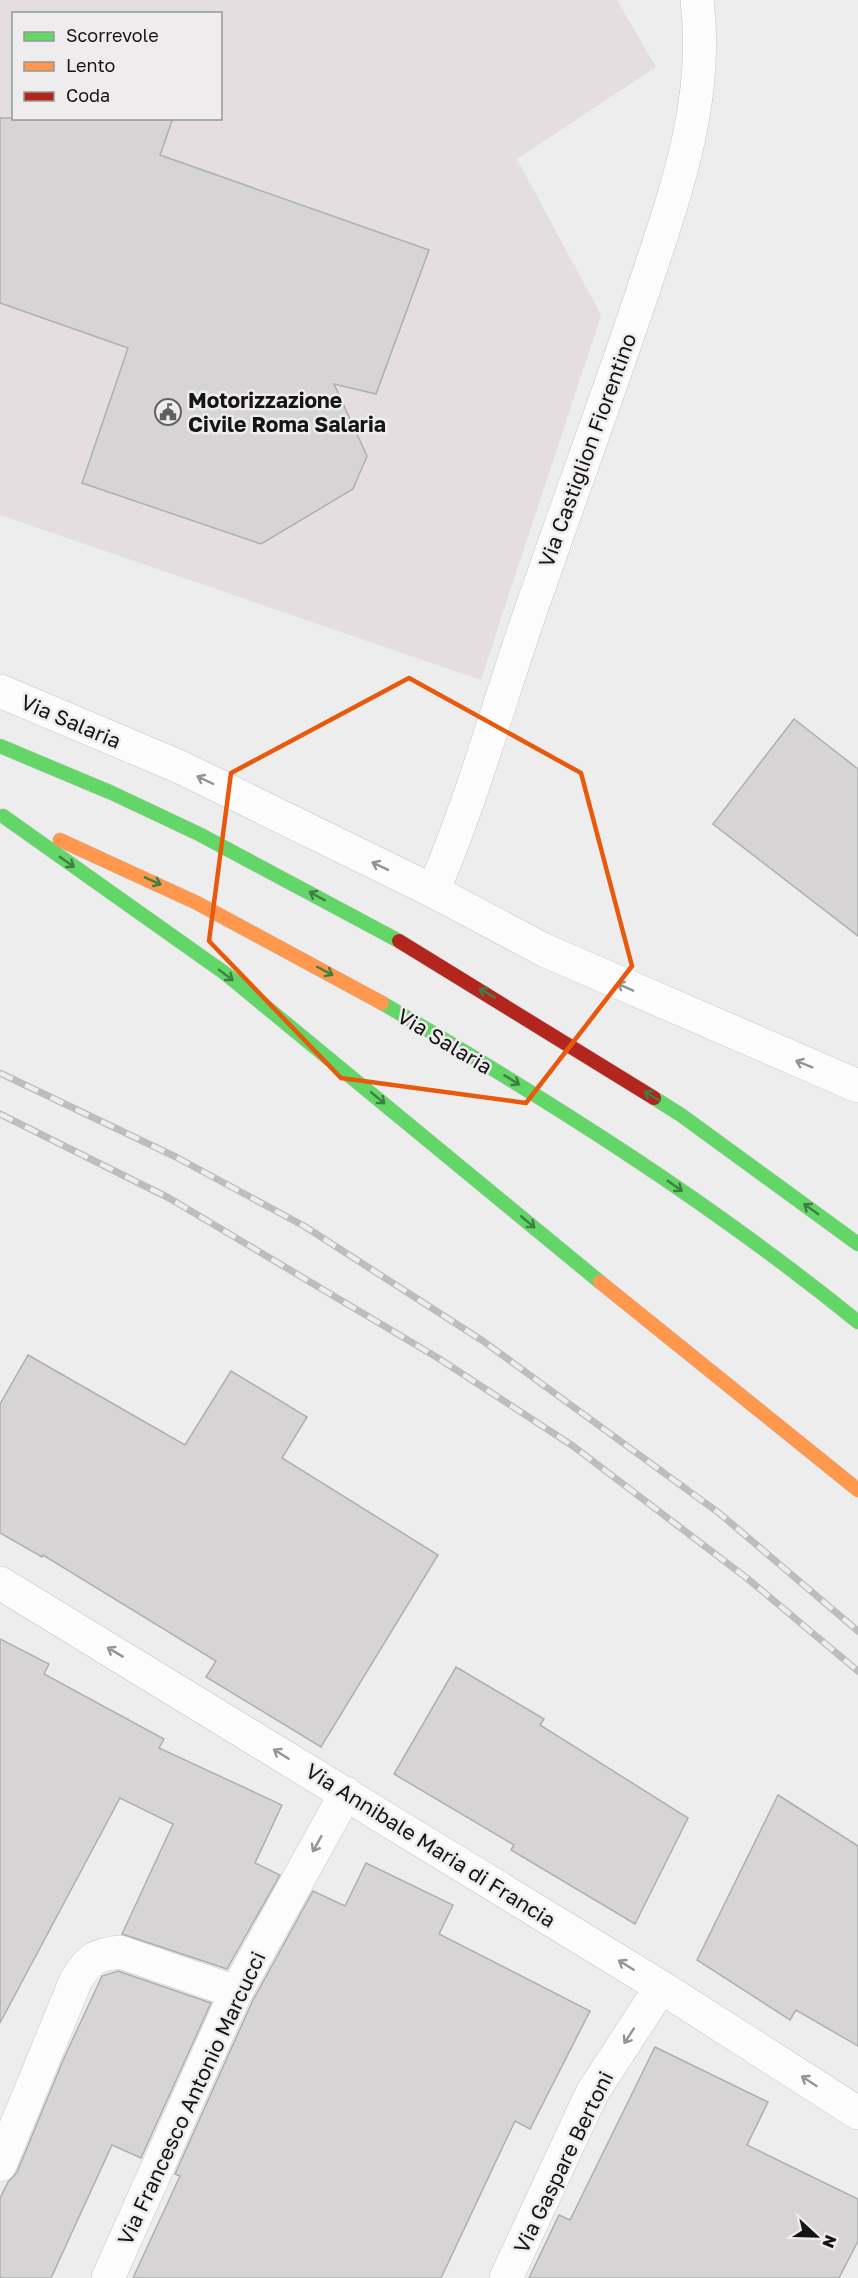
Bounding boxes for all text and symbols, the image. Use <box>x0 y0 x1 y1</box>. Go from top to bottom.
legend <box>12 12 222 120</box>
text: Scorrevole <box>66 24 159 46</box>
text: Lento <box>66 54 115 76</box>
text: Coda <box>66 84 110 106</box>
street label: Via Castiglion Fiorentino <box>532 329 642 571</box>
place label: Motorizzazione Civile Roma Salaria <box>188 387 386 437</box>
public building icon: Motorizzazione Civile Roma Salaria <box>153 397 183 427</box>
street label: Via Salaria <box>17 688 125 754</box>
one-way arrow <box>196 773 214 785</box>
one-way arrow <box>59 856 75 868</box>
one-way arrow <box>371 859 389 871</box>
one-way arrow <box>143 875 161 887</box>
one-way arrow <box>309 890 327 901</box>
one-way arrow <box>316 966 334 977</box>
one-way arrow <box>218 968 234 981</box>
one-way arrow <box>616 981 634 992</box>
one-way arrow <box>479 986 496 998</box>
street label: Via Salaria <box>393 1002 497 1080</box>
one-way arrow <box>795 1058 814 1069</box>
one-way arrow <box>503 1075 520 1087</box>
one-way arrow <box>644 1090 661 1102</box>
one-way arrow <box>370 1091 386 1104</box>
one-way arrow <box>667 1180 683 1192</box>
one-way arrow <box>804 1202 820 1215</box>
one-way arrow <box>520 1216 536 1229</box>
one-way arrow <box>107 1646 124 1658</box>
one-way arrow <box>273 1747 290 1759</box>
street label: Via Annibale Maria di Francia <box>301 1757 561 1933</box>
one-way arrow <box>311 1835 322 1853</box>
street label: Via Francesco Antonio Marcucci <box>111 1947 271 2249</box>
one-way arrow <box>618 1959 635 1972</box>
one-way arrow <box>623 2027 635 2044</box>
street label: Via Gaspare Bertoni <box>508 2067 618 2257</box>
one-way arrow <box>801 2075 818 2087</box>
north arrow <box>786 2206 846 2266</box>
text: N <box>818 2232 841 2251</box>

